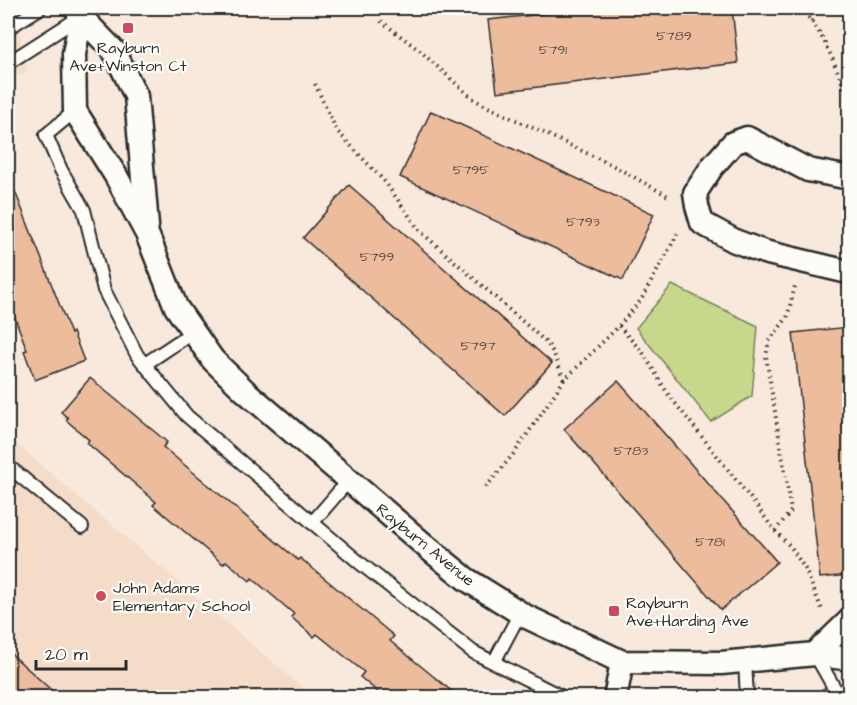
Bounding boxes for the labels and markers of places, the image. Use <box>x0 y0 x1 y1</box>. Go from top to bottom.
marker: Rayburn Ave+Winston Ct <box>121 21 135 35</box>
place label: Rayburn Ave+Winston Ct <box>70 37 187 77</box>
place label: John Adams Elementary School <box>113 577 250 618</box>
marker: John Adams Elementary School <box>94 589 108 603</box>
place label: Rayburn Ave+Harding Ave <box>626 592 749 633</box>
marker: Rayburn Ave+Harding Ave <box>607 604 621 618</box>

